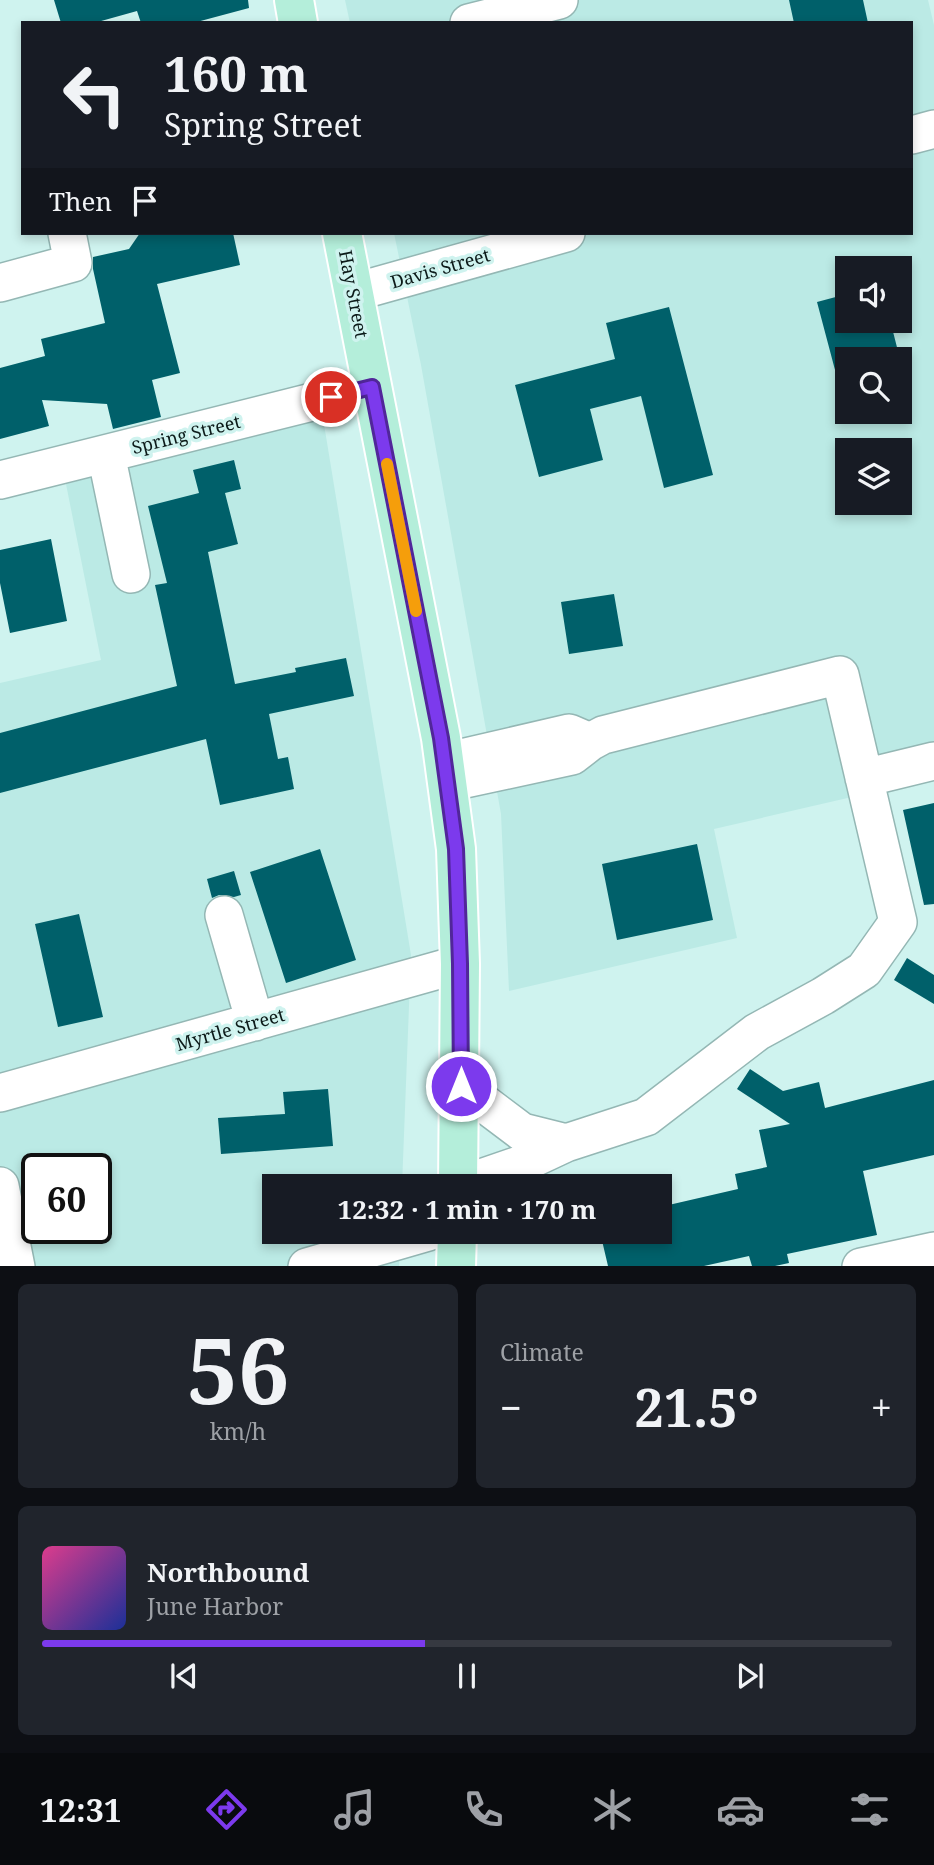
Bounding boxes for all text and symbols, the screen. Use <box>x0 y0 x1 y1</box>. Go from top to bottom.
text: 160 m <box>164 40 308 106</box>
icon: left <box>49 49 140 140</box>
text: Spring Street <box>164 103 362 146</box>
icon: arrive <box>126 182 164 220</box>
text: Then <box>49 183 112 219</box>
street label: Davis Street <box>387 242 493 294</box>
street label: Hay Street <box>334 248 374 340</box>
map controls <box>835 256 912 515</box>
button: sound <box>835 256 912 333</box>
button: search <box>835 347 912 424</box>
pin <box>301 367 361 427</box>
icon: arrive <box>312 378 350 416</box>
street label: Spring Street <box>129 409 243 459</box>
button: layers <box>835 438 912 515</box>
street label: Myrtle Street <box>173 1002 287 1056</box>
position arrow <box>424 1049 498 1123</box>
speed limit sign: 60 <box>21 1153 112 1244</box>
text: 12:32 · 1 min · 170 m <box>337 1191 597 1227</box>
text: 56 <box>187 1307 289 1431</box>
text: Climate <box>500 1336 584 1368</box>
text: 21.5° <box>634 1371 759 1442</box>
text: − <box>500 1381 522 1433</box>
text: + <box>871 1381 892 1433</box>
text: km/h <box>210 1415 266 1447</box>
text: Northbound <box>147 1554 309 1590</box>
text: June Harbor <box>147 1590 283 1622</box>
icon: previous <box>165 1657 203 1695</box>
icon: pause <box>448 1657 486 1695</box>
icon: next <box>731 1657 769 1695</box>
icon: directions <box>202 1785 251 1834</box>
icon: music <box>330 1785 379 1834</box>
icon: phone <box>459 1785 508 1834</box>
icon: climate <box>588 1785 637 1834</box>
icon: car <box>716 1785 765 1834</box>
icon: filters <box>845 1785 894 1834</box>
text: 12:31 <box>40 1788 122 1831</box>

